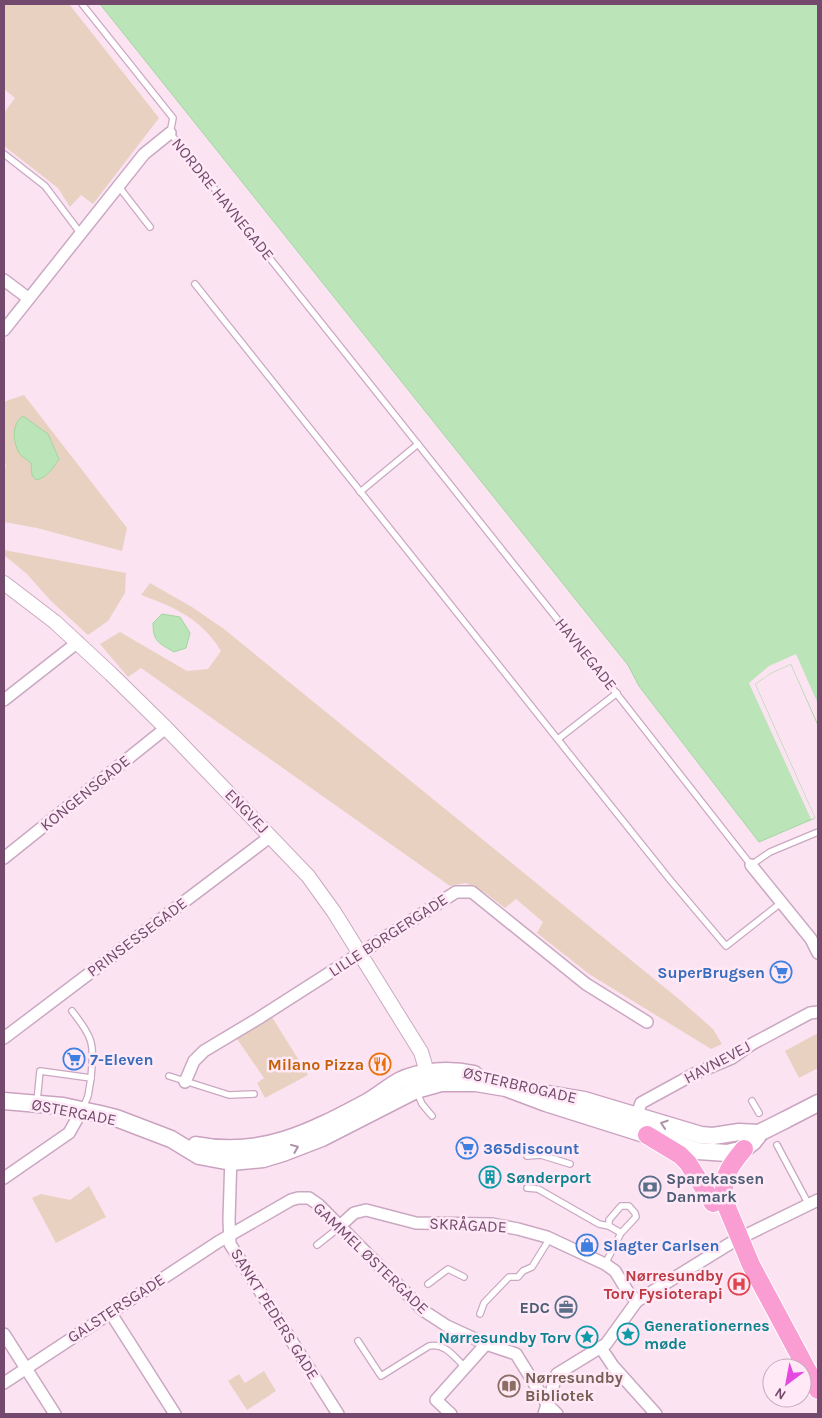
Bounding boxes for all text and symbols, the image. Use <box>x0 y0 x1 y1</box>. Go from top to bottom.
street label: NORDRE HAVNEGADE <box>168 134 278 264</box>
street label: HAVNEGADE <box>551 614 621 694</box>
street label: KONGENSGADE <box>36 751 134 835</box>
street label: ENGVEJ <box>221 785 273 837</box>
street label: LILLE BORGERGADE <box>325 889 451 981</box>
street label: PRINSESSEGADE <box>83 893 191 981</box>
supermarket icon: SuperBrugsen <box>769 960 793 984</box>
place label: SuperBrugsen <box>657 963 765 982</box>
street label: HAVNEVEJ <box>680 1037 754 1087</box>
supermarket icon: 7-Eleven <box>62 1047 86 1071</box>
place label: 7-Eleven <box>90 1050 153 1069</box>
restaurant icon: Milano Pizza <box>368 1052 392 1076</box>
place label: Milano Pizza <box>268 1055 364 1074</box>
street label: ØSTERBROGADE <box>461 1063 579 1107</box>
street label: ØSTERGADE <box>30 1094 118 1130</box>
one-way arrow <box>661 1120 669 1130</box>
supermarket icon: 365discount <box>455 1136 479 1160</box>
place label: 365discount <box>483 1139 579 1158</box>
one-way arrow <box>290 1144 299 1155</box>
building icon: Sønderport <box>478 1165 502 1189</box>
place label: Sønderport <box>506 1168 591 1187</box>
place label: Sparekassen Danmark <box>666 1169 764 1206</box>
bank icon: Sparekassen Danmark <box>638 1175 662 1199</box>
street label: GAMMEL ØSTERGADE <box>309 1198 433 1318</box>
street label: SKRÅGADE <box>429 1213 507 1237</box>
shop icon: Slagter Carlsen <box>575 1233 599 1257</box>
place label: Slagter Carlsen <box>603 1236 719 1255</box>
street label: SANKT PEDERS GADE <box>227 1245 323 1383</box>
place label: Nørresundby Torv Fysioterapi <box>604 1266 723 1303</box>
street label: GALSTERSGADE <box>64 1269 168 1347</box>
hospital icon: Nørresundby Torv Fysioterapi <box>727 1272 751 1296</box>
office icon: EDC <box>554 1295 578 1319</box>
place label: EDC <box>519 1298 550 1317</box>
place label: Generationernes møde <box>644 1316 770 1353</box>
place icon: Generationernes møde <box>616 1322 640 1346</box>
place icon: Nørresundby Torv <box>575 1325 599 1349</box>
place label: Nørresundby Torv <box>439 1328 572 1347</box>
north arrow <box>762 1358 812 1408</box>
place label: Nørresundby Bibliotek <box>525 1368 623 1405</box>
library icon: Nørresundby Bibliotek <box>497 1374 521 1398</box>
text: N <box>772 1384 789 1403</box>

